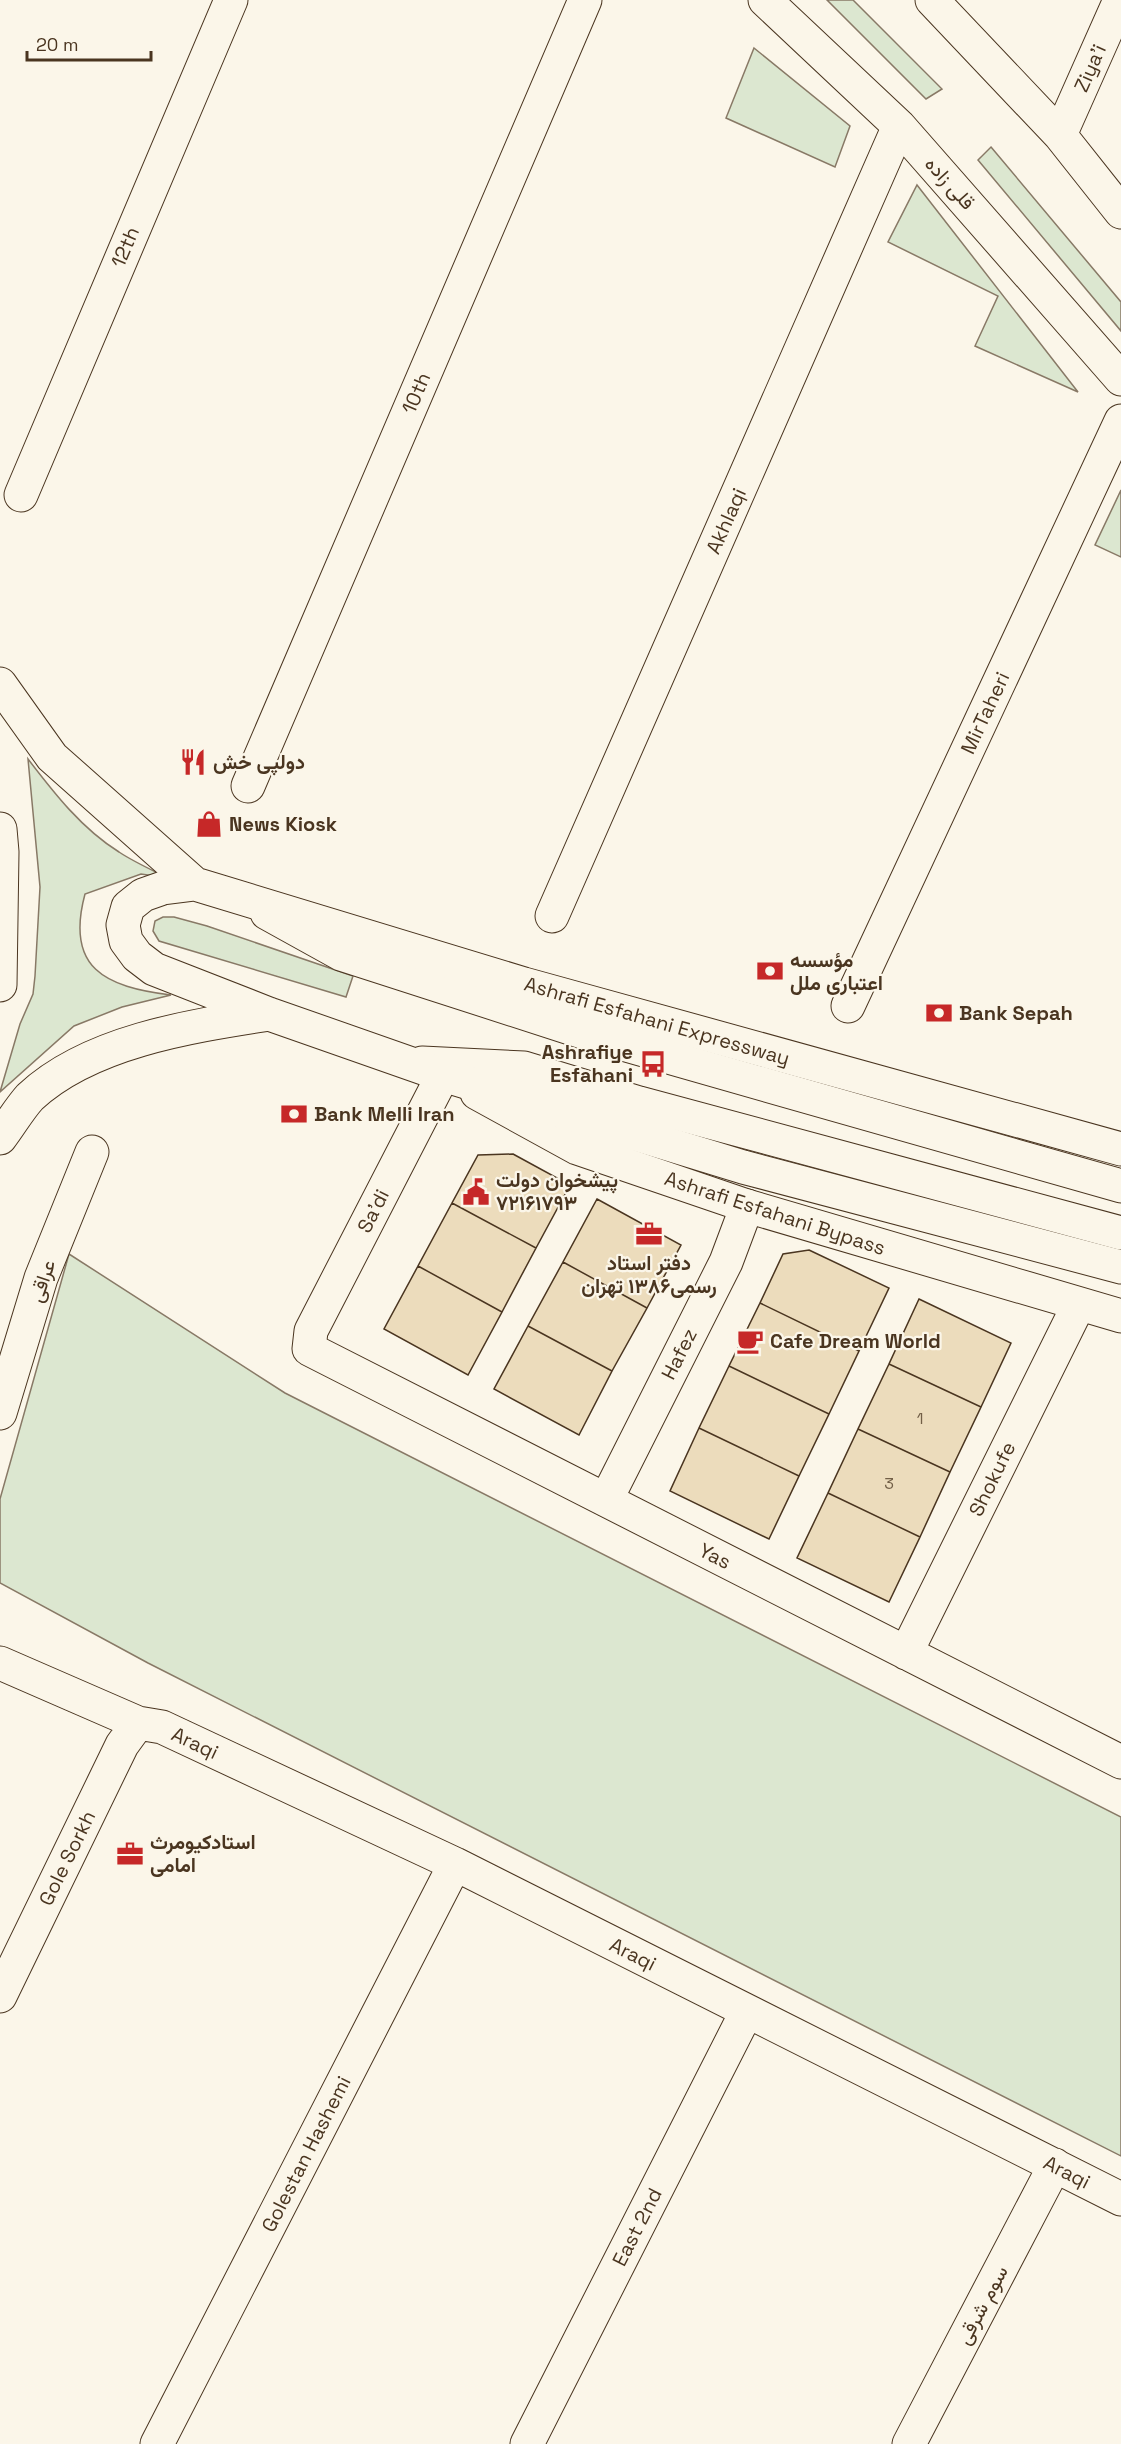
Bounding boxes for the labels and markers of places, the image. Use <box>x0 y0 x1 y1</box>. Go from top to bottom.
restaurant icon: دولپی خش <box>178 747 208 777</box>
place label: دولپی خش <box>213 749 305 776</box>
shop icon: News Kiosk <box>194 809 224 839</box>
place label: News Kiosk <box>229 811 337 837</box>
place label: مؤسسه اعتباری ملل <box>790 947 883 996</box>
bank icon: مؤسسه اعتباری ملل <box>755 956 785 986</box>
bank icon: Bank Sepah <box>924 998 954 1028</box>
place label: Bank Sepah <box>959 1000 1073 1026</box>
place label: Ashrafiye Esfahani <box>542 1039 633 1088</box>
bus stop icon: Ashrafiye Esfahani <box>638 1049 668 1079</box>
bank icon: Bank Melli Iran <box>279 1099 309 1129</box>
place label: Bank Melli Iran <box>314 1101 455 1127</box>
place label: پیشخوان دولت ۷۲۱۶۱۷۹۳ <box>496 1167 618 1216</box>
public building icon: پیشخوان دولت ۷۲۱۶۱۷۹۳ <box>461 1177 491 1207</box>
office icon: دفتر استاد رسمی۱۳۸۶ تهران <box>634 1219 664 1249</box>
place label: دفتر استاد رسمی۱۳۸۶ تهران <box>581 1250 717 1299</box>
cafe icon: Cafe Dream World <box>735 1326 765 1356</box>
place label: Cafe Dream World <box>770 1328 941 1354</box>
place label: استادکیومرث امامی <box>150 1829 256 1878</box>
office icon: استادکیومرث امامی <box>115 1839 145 1869</box>

